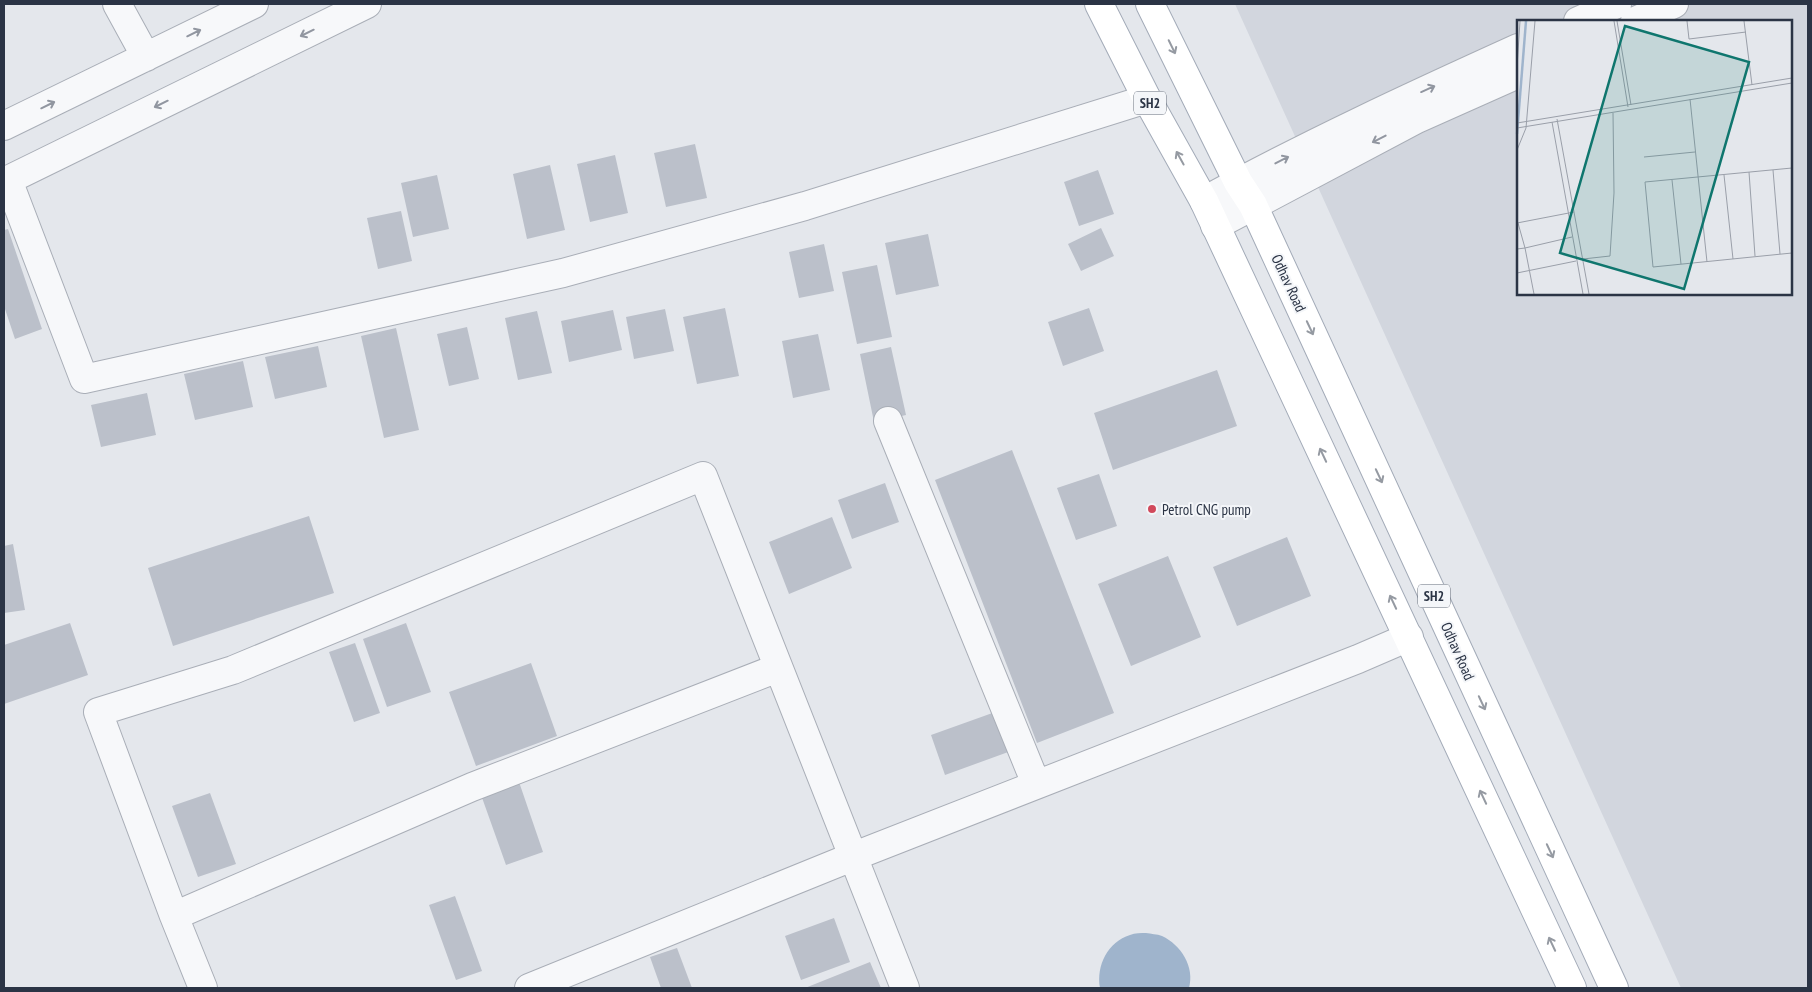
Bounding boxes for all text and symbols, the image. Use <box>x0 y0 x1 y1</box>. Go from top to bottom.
inset map <box>1517 20 1792 295</box>
one-way arrow <box>186 28 201 38</box>
one-way arrow <box>300 29 315 38</box>
one-way arrow <box>1167 40 1177 55</box>
one-way arrow <box>1420 83 1435 93</box>
road number: SH2 <box>1134 92 1166 115</box>
one-way arrow <box>40 99 55 109</box>
one-way arrow <box>154 100 169 109</box>
one-way arrow <box>1372 135 1387 144</box>
one-way arrow <box>1175 151 1185 166</box>
one-way arrow <box>1274 155 1289 165</box>
street label: Odhav Road <box>1267 251 1311 315</box>
one-way arrow <box>1306 320 1316 335</box>
one-way arrow <box>1318 448 1327 463</box>
one-way arrow <box>1375 468 1384 483</box>
place label: Petrol CNG pump <box>1162 500 1251 519</box>
marker: Petrol CNG pump <box>1146 503 1158 515</box>
road number: SH2 <box>1418 584 1450 608</box>
one-way arrow <box>1387 595 1397 610</box>
street label: Odhav Road <box>1437 619 1479 683</box>
one-way arrow <box>1477 696 1487 711</box>
one-way arrow <box>1478 790 1488 805</box>
one-way arrow <box>1546 843 1555 858</box>
one-way arrow <box>1546 937 1556 952</box>

